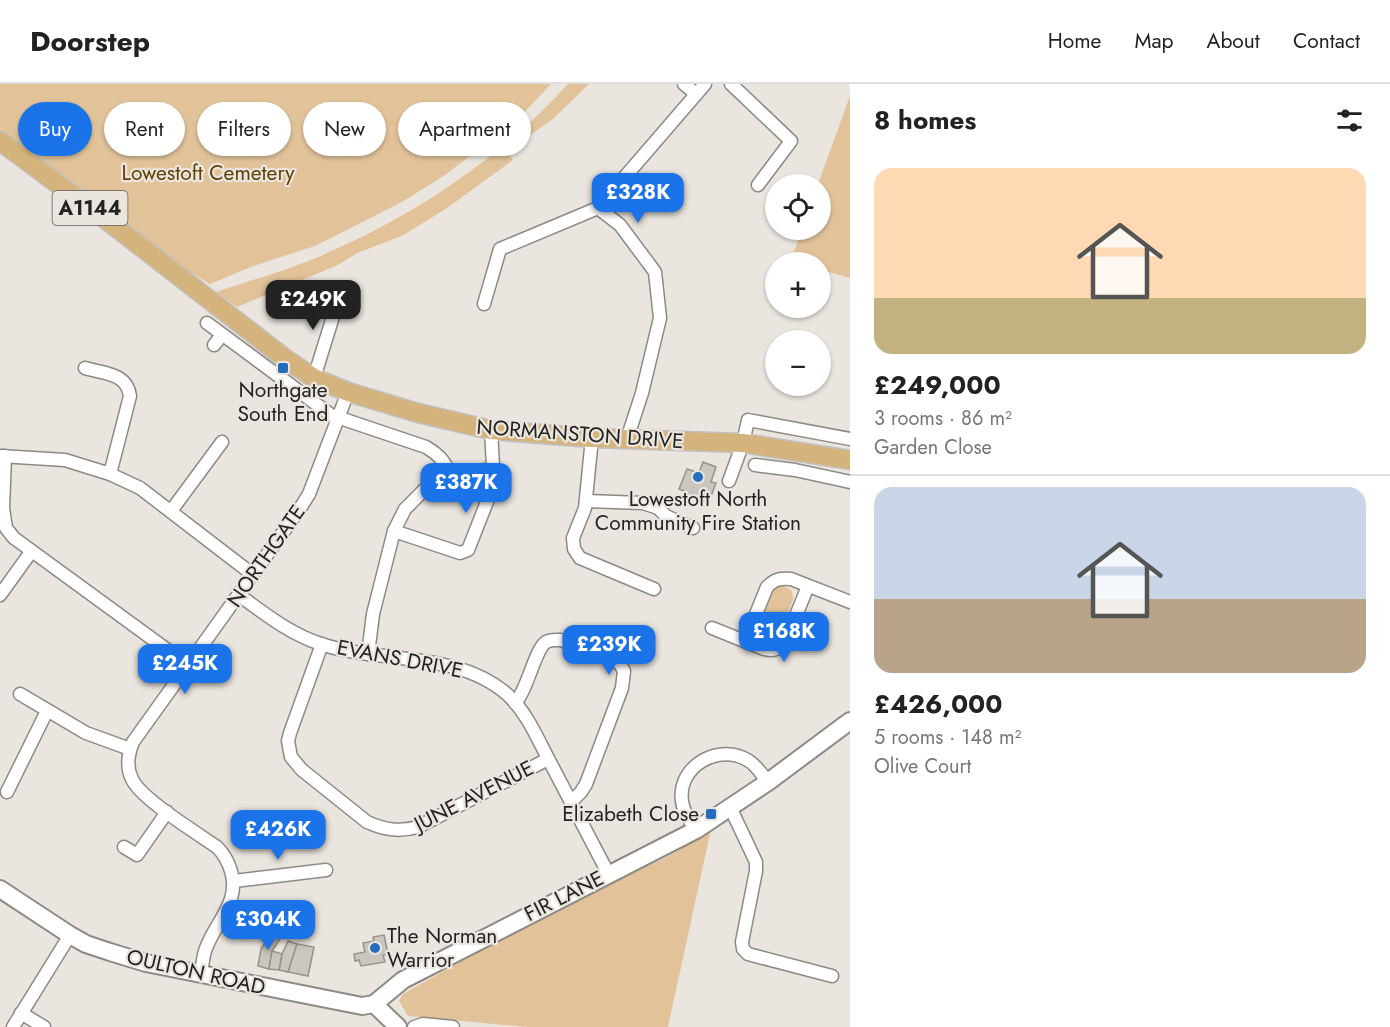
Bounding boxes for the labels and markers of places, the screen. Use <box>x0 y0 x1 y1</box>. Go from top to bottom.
pin: £328K <box>596 173 680 224</box>
pin: £249K <box>271 280 355 331</box>
marker: Northgate South End <box>276 361 290 375</box>
place label: Northgate South End <box>238 375 328 429</box>
pin: £387K <box>424 463 508 514</box>
marker: Lowestoft North Community Fire Station <box>691 470 705 484</box>
place label: Lowestoft North Community Fire Station <box>595 484 801 538</box>
pin: £168K <box>742 612 826 663</box>
pin: £239K <box>567 625 651 676</box>
pin: £245K <box>143 644 227 695</box>
place label: Elizabeth Close <box>562 799 699 829</box>
marker: Elizabeth Close <box>704 807 718 821</box>
pin: £426K <box>236 810 320 861</box>
pin: £304K <box>226 900 310 951</box>
place label: The Norman Warrior <box>387 921 497 975</box>
marker: The Norman Warrior <box>368 941 382 955</box>

